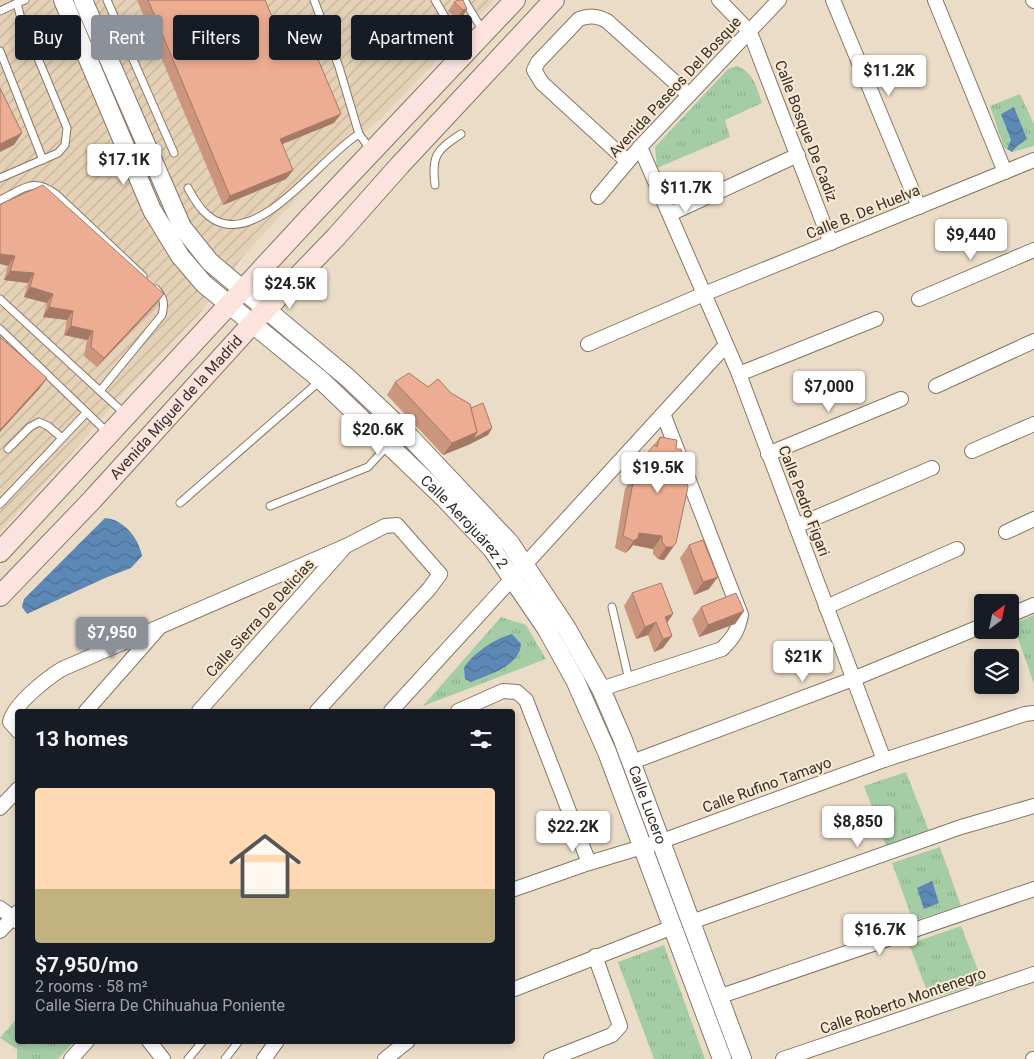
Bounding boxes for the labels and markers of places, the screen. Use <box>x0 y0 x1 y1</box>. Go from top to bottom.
pin: $11.2K <box>848 54 930 97</box>
pin: $17.1K <box>83 144 165 186</box>
pin: $11.7K <box>645 172 727 214</box>
pin: $9,440 <box>930 218 1012 261</box>
pin: $24.5K <box>249 268 331 310</box>
pin: $7,000 <box>788 370 870 413</box>
pin: $20.6K <box>337 414 419 456</box>
pin: $19.5K <box>617 452 699 494</box>
pin: $7,950 <box>71 616 153 659</box>
pin: $21K <box>773 640 833 683</box>
pin: $8,850 <box>817 806 899 848</box>
pin: $22.2K <box>532 810 614 853</box>
pin: $16.7K <box>839 914 921 956</box>

